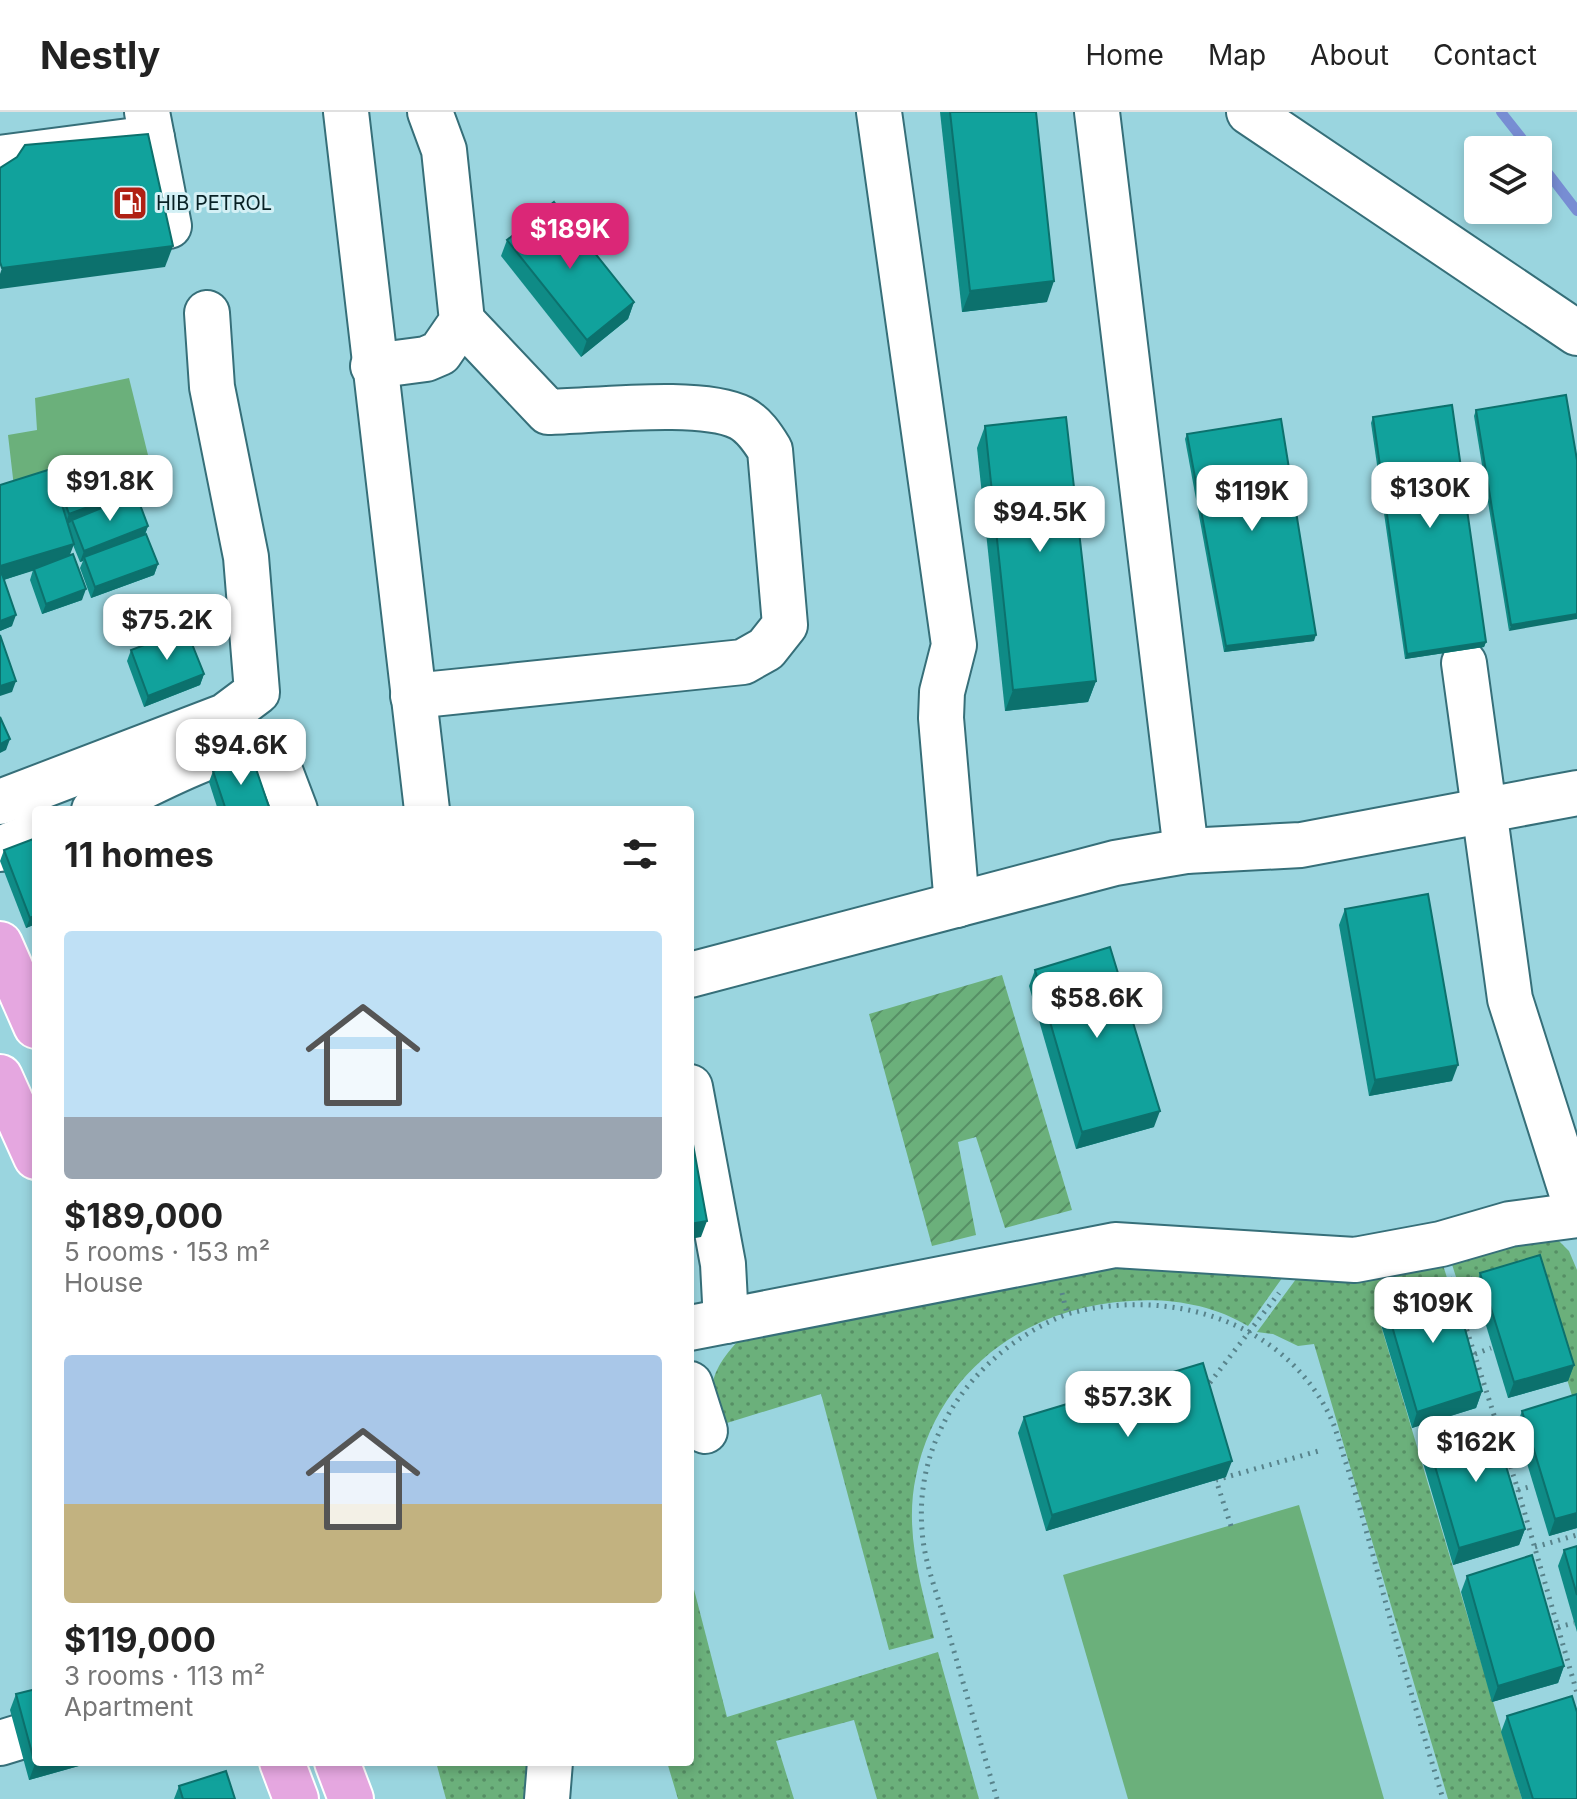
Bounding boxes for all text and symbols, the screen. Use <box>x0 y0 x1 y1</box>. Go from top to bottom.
text: Nestly <box>40 32 160 78</box>
text: Home <box>1085 38 1164 72</box>
text: Map <box>1208 38 1266 72</box>
text: About <box>1310 38 1389 72</box>
text: Contact <box>1433 38 1537 72</box>
map controls <box>1464 136 1552 224</box>
button: layers <box>1464 136 1552 224</box>
fuel station icon: HIB PETROL <box>111 184 149 222</box>
place label: HIB PETROL <box>156 191 272 215</box>
pin: $189K <box>514 203 626 271</box>
text: $189K <box>530 213 610 244</box>
pin: $91.8K <box>45 455 175 523</box>
pin: $130K <box>1374 462 1486 530</box>
text: $91.8K <box>66 465 154 496</box>
pin: $119K <box>1196 465 1308 533</box>
text: $130K <box>1389 472 1471 503</box>
text: $119K <box>1214 475 1290 506</box>
pin: $94.5K <box>975 486 1105 554</box>
text: $94.5K <box>993 496 1087 527</box>
pin: $75.2K <box>102 594 232 662</box>
text: $75.2K <box>121 604 213 635</box>
pin: $94.6K <box>176 719 306 787</box>
text: $94.6K <box>194 729 288 760</box>
icon: filters <box>618 832 662 876</box>
text: 11 homes <box>64 834 214 875</box>
pin: $58.6K <box>1032 972 1162 1040</box>
text: $58.6K <box>1050 982 1144 1013</box>
icon: home <box>291 983 435 1127</box>
text: $189,000 <box>64 1195 223 1236</box>
text: 5 rooms · 153 m² <box>64 1236 270 1267</box>
text: House <box>64 1267 143 1298</box>
pin: $109K <box>1377 1277 1489 1345</box>
text: $109K <box>1392 1287 1474 1318</box>
pin: $57.3K <box>1063 1371 1193 1439</box>
text: $57.3K <box>1083 1381 1173 1412</box>
icon: home <box>291 1407 435 1551</box>
pin: $162K <box>1420 1416 1532 1484</box>
text: $162K <box>1436 1426 1516 1457</box>
text: $119,000 <box>64 1619 216 1660</box>
text: 3 rooms · 113 m² <box>64 1660 265 1691</box>
text: Apartment <box>64 1691 193 1722</box>

